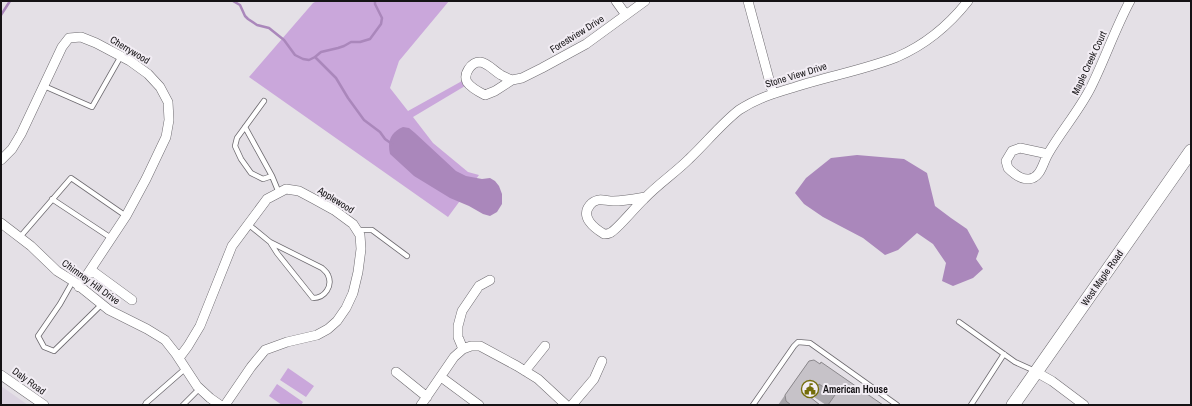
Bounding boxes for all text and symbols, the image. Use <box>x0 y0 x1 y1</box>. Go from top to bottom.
street label: Forestview Drive <box>547 12 607 56</box>
street label: Maple Creek Court <box>1069 28 1110 97</box>
street label: Cherrywood <box>108 33 152 67</box>
street label: Stone View Drive <box>764 59 829 91</box>
street label: Applewood <box>315 183 357 216</box>
street label: West Maple Road <box>1078 248 1126 308</box>
street label: Chimney Hill Drive <box>59 257 123 308</box>
street label: Daly Road <box>10 364 48 398</box>
public building icon: American House <box>800 379 820 399</box>
place label: American House <box>823 383 888 396</box>

